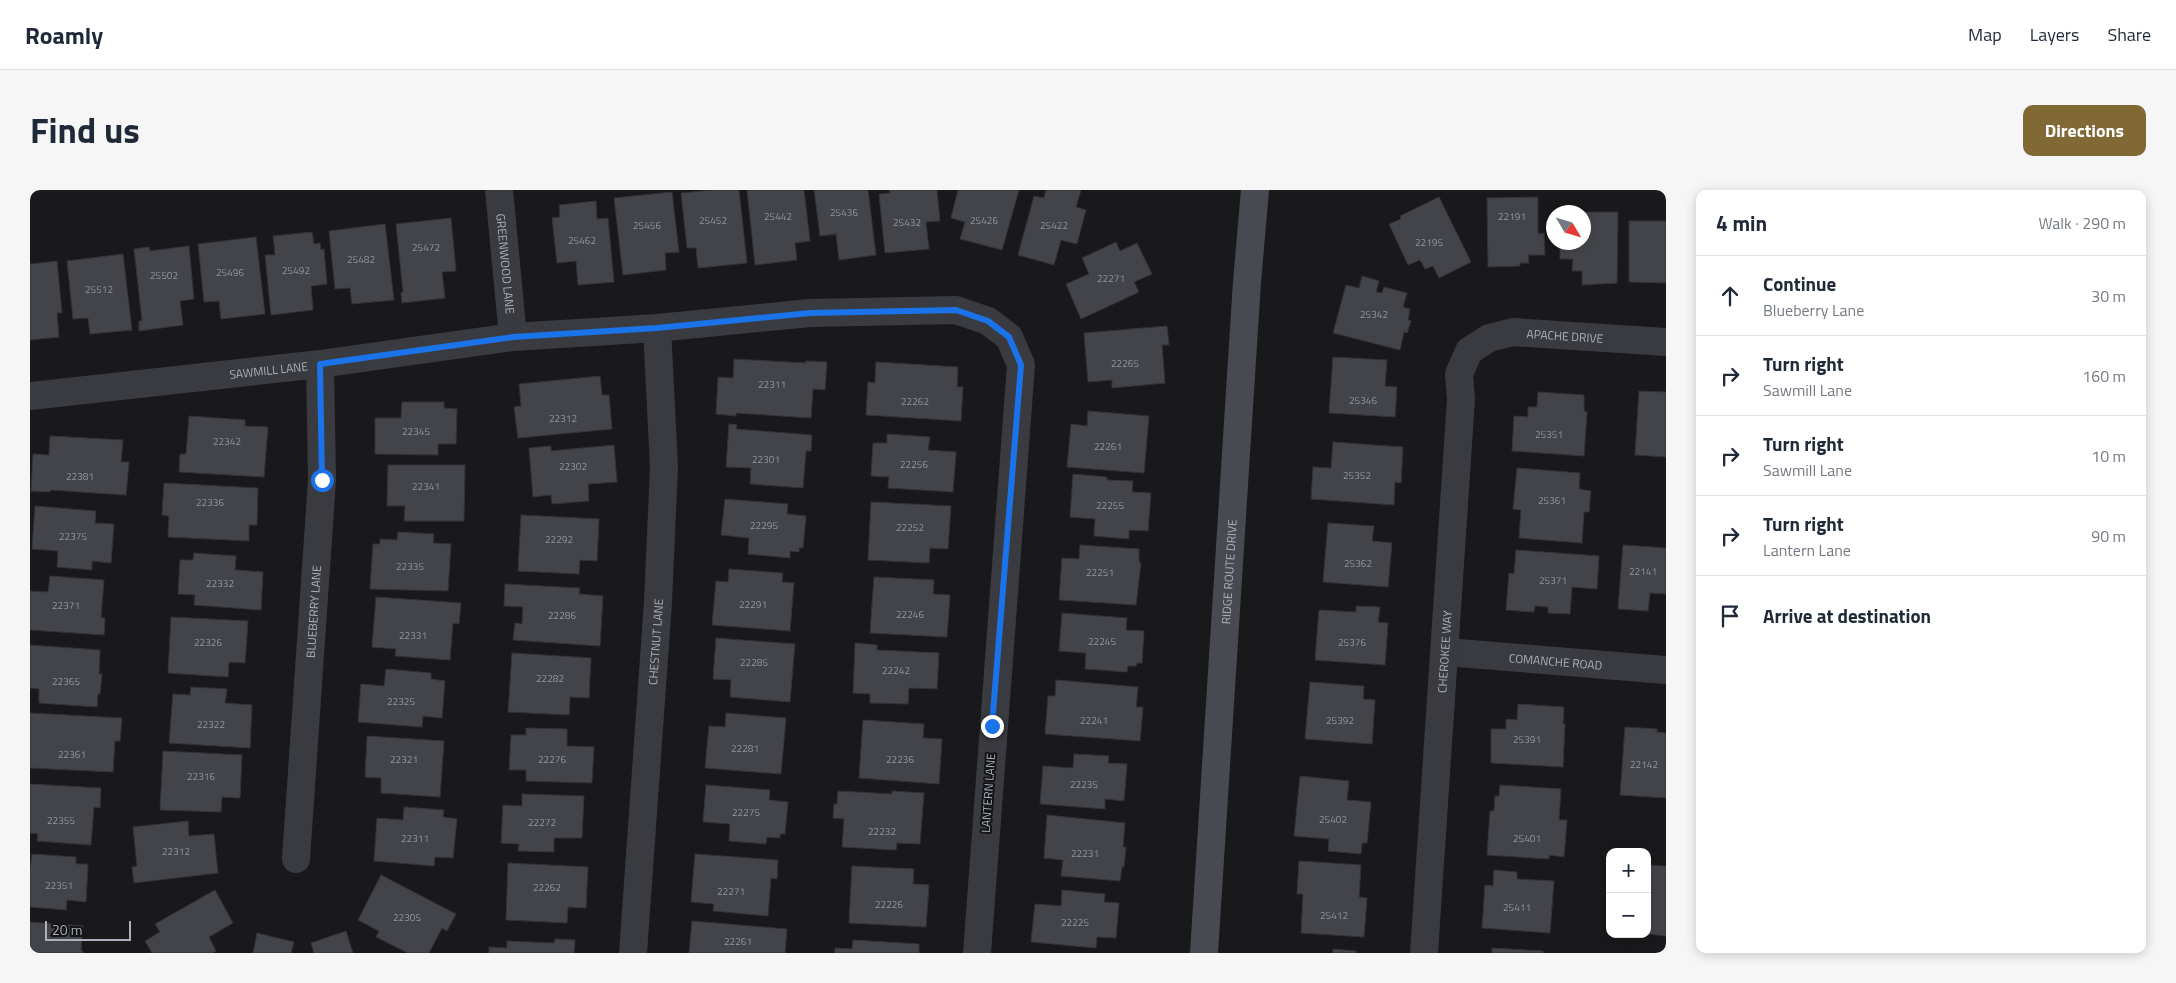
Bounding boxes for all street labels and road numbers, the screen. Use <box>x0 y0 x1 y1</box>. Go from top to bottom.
street label: GREENWOOD LANE <box>492 213 520 315</box>
street label: APACHE DRIVE <box>1526 323 1604 347</box>
street label: SAWMILL LANE <box>228 356 309 383</box>
street label: RIDGE ROUTE DRIVE <box>1216 518 1241 625</box>
street label: BLUEBERRY LANE <box>300 564 326 658</box>
street label: CHESTNUT LANE <box>643 598 668 686</box>
street label: CHEROKEE WAY <box>1432 609 1456 694</box>
street label: COMANCHE ROAD <box>1508 648 1603 674</box>
street label: LANTERN LANE <box>976 752 1000 833</box>

